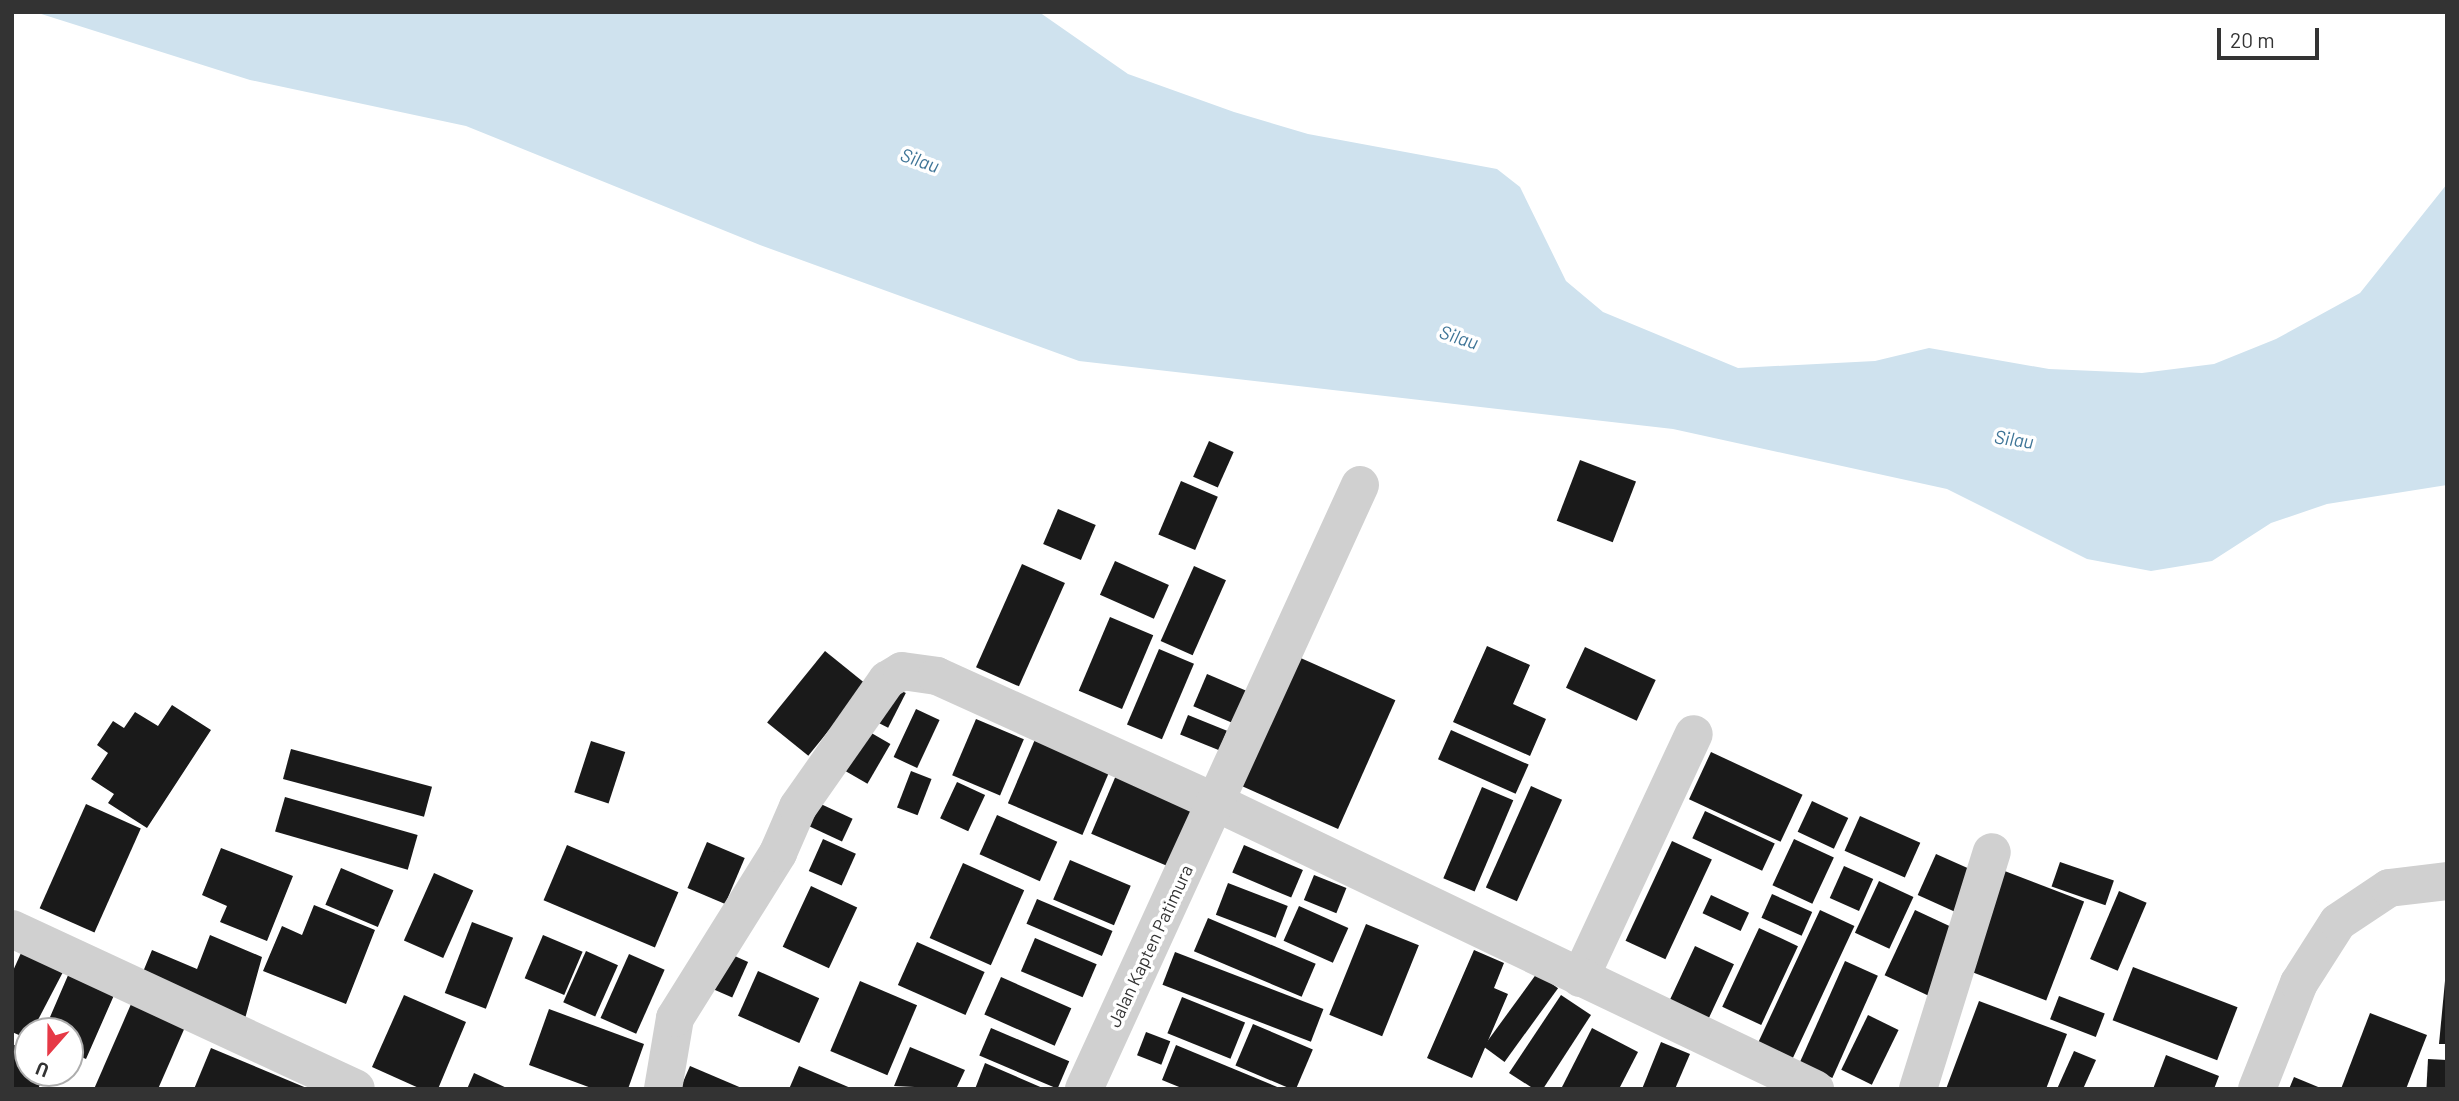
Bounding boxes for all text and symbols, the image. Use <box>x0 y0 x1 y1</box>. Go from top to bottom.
scale bar <box>2221 14 2322 58</box>
text: 20 m <box>2230 27 2275 52</box>
water label: Silau <box>898 143 942 177</box>
water label: Silau <box>1437 320 1481 354</box>
water label: Silau <box>1993 425 2035 453</box>
street label: Jalan Kapten Patimura <box>1103 861 1197 1031</box>
north arrow <box>14 1017 84 1087</box>
text: U <box>32 1057 52 1083</box>

